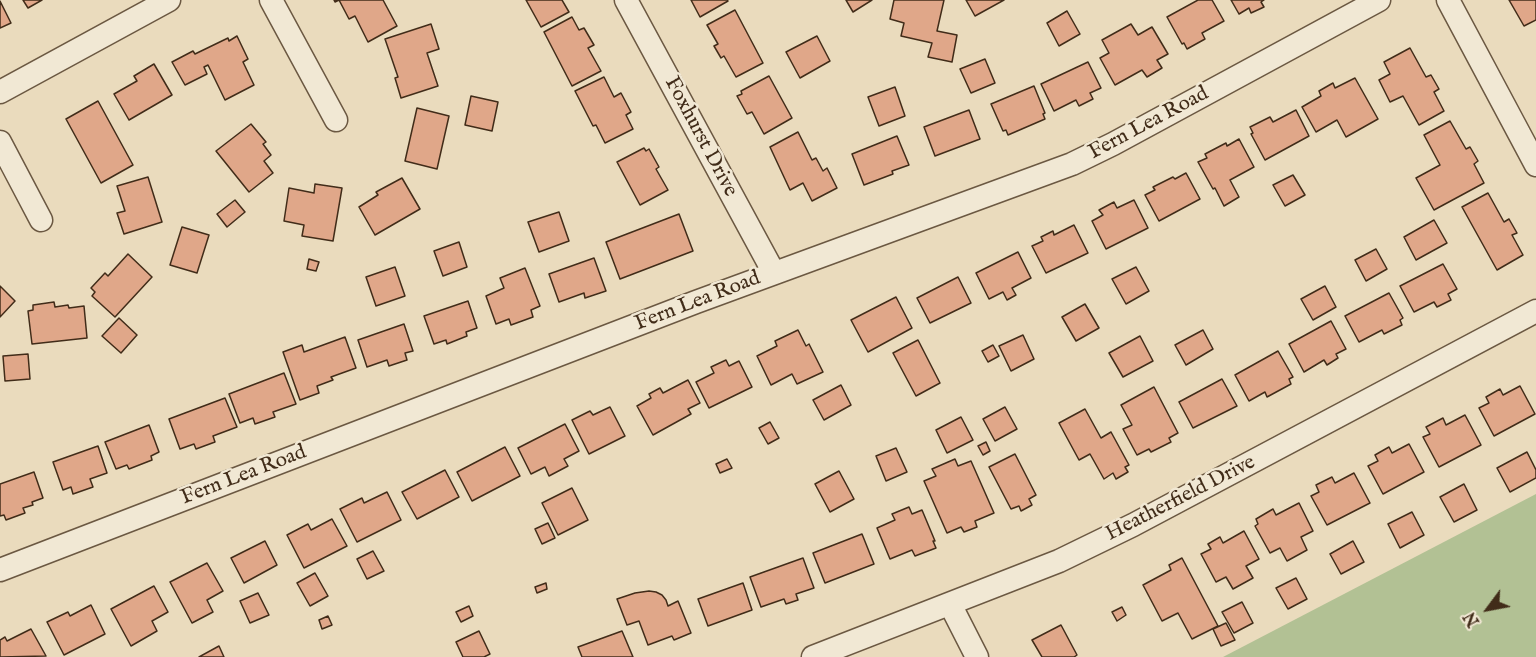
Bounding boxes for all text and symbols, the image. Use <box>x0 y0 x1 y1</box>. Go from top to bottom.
street label: Foxhurst Drive <box>658 73 742 201</box>
street label: Fern Lea Road <box>1085 82 1213 166</box>
street label: Fern Lea Road <box>632 267 764 337</box>
street label: Fern Lea Road <box>178 441 310 511</box>
street label: Heatherfield Drive <box>1102 450 1260 548</box>
north arrow <box>1458 579 1518 639</box>
text: N <box>1461 607 1485 630</box>

